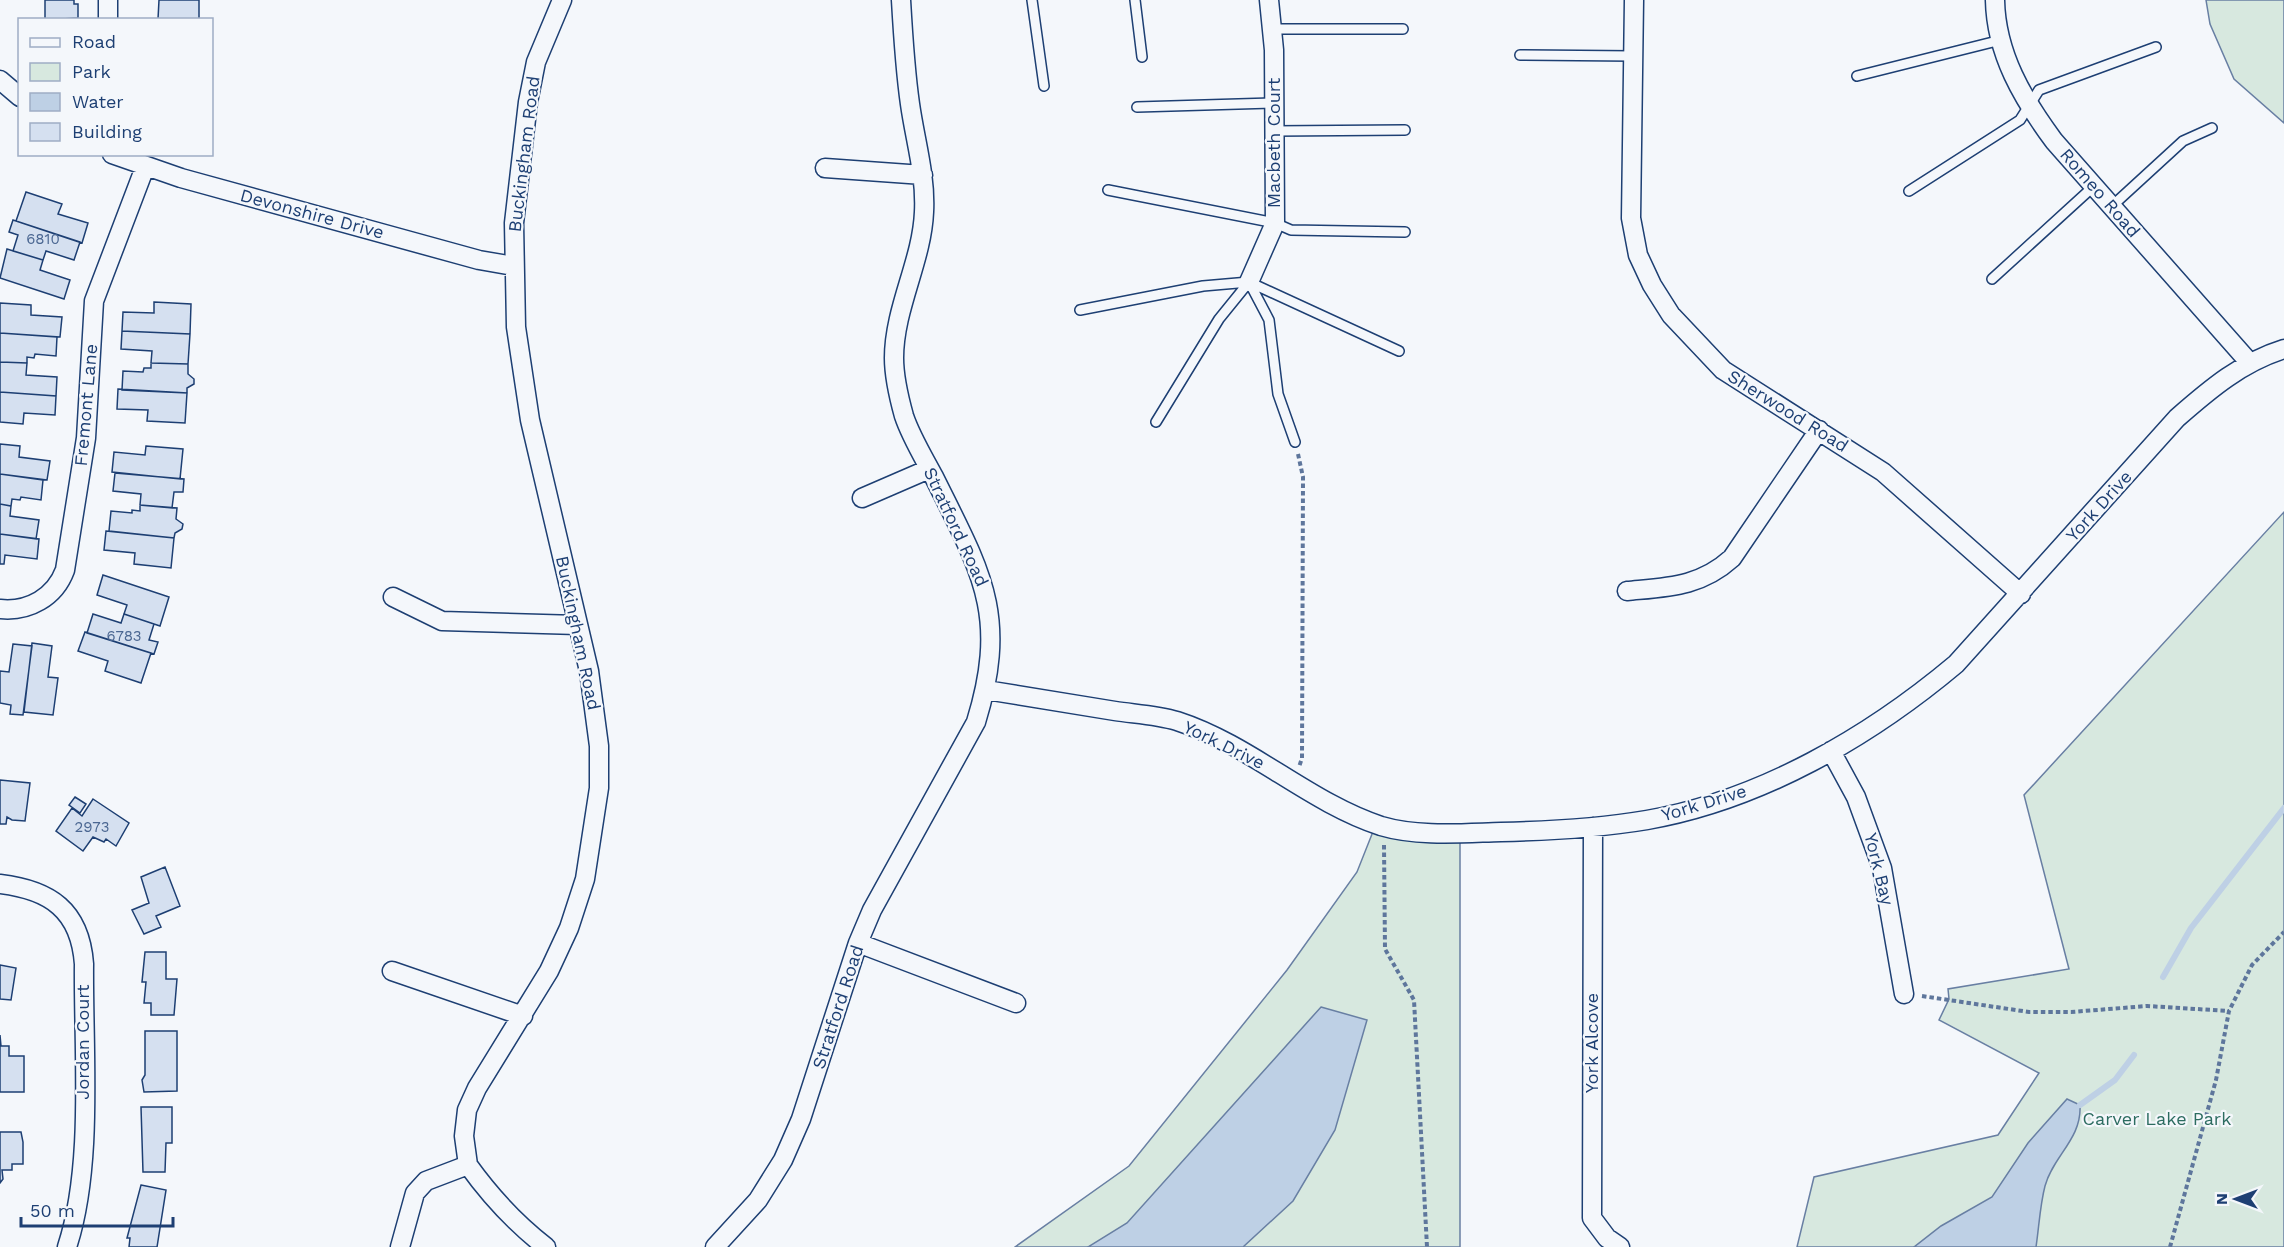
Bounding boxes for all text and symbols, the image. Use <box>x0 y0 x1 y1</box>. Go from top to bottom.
legend <box>18 18 213 156</box>
text: Road <box>72 31 116 52</box>
text: Park <box>72 61 111 82</box>
street label: Buckingham Road <box>504 75 544 233</box>
street label: Macbeth Court <box>1263 77 1284 208</box>
text: Water <box>72 91 124 112</box>
text: Building <box>72 121 142 142</box>
street label: Romeo Road <box>2056 144 2145 241</box>
street label: Devonshire Drive <box>238 184 386 243</box>
house number: 6810 <box>26 230 60 248</box>
street label: Fremont Lane <box>70 343 101 467</box>
street label: Sherwood Road <box>1724 365 1852 456</box>
street label: Stratford Road <box>920 464 993 590</box>
street label: York Drive <box>2061 466 2136 545</box>
street label: Buckingham Road <box>552 554 605 712</box>
house number: 6783 <box>107 627 141 645</box>
street label: York Drive <box>1180 716 1268 773</box>
street label: York Drive <box>1659 780 1749 825</box>
house number: 2973 <box>75 818 109 836</box>
street label: York Bay <box>1860 831 1899 908</box>
street label: Stratford Road <box>808 942 867 1072</box>
street label: Jordan Court <box>72 984 93 1100</box>
street label: York Alcove <box>1581 993 1602 1093</box>
park label: Carver Lake Park <box>2083 1108 2231 1129</box>
north arrow <box>2206 1169 2266 1229</box>
scale bar <box>21 1190 172 1228</box>
text: N <box>2212 1193 2231 1205</box>
text: 50 m <box>30 1200 75 1221</box>

